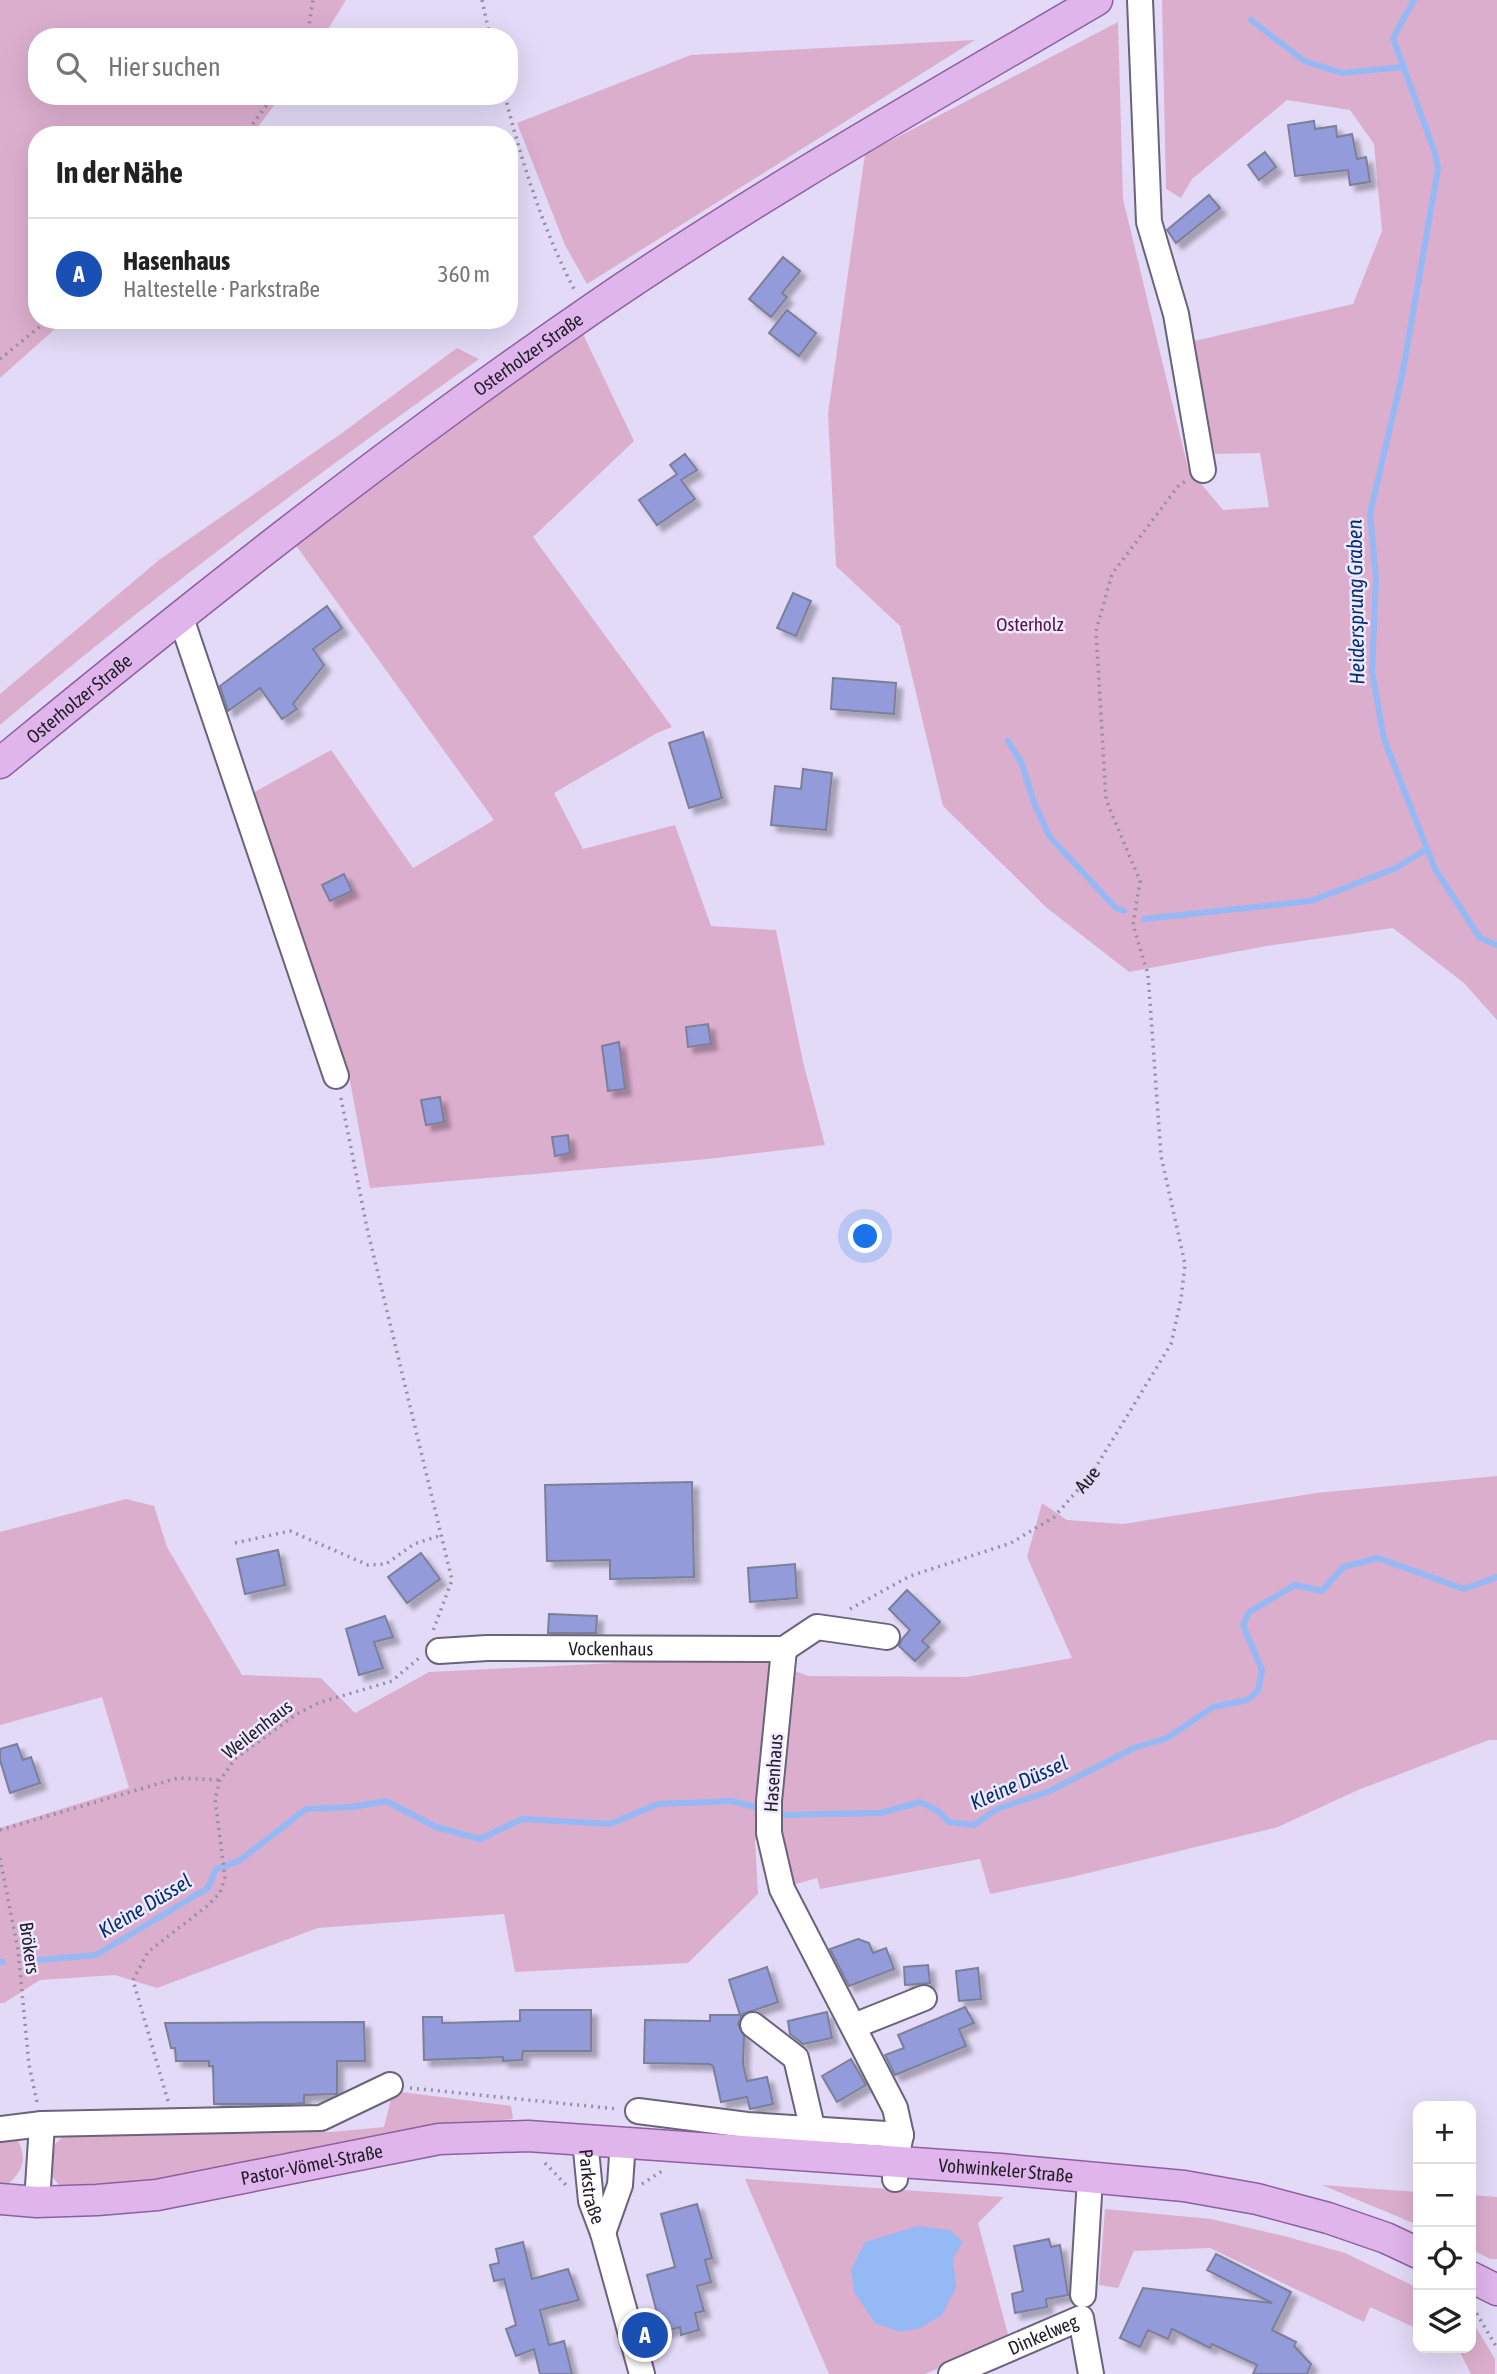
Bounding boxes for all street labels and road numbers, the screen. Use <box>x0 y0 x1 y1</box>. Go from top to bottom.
street label: Osterholzer Straße <box>469 308 587 400</box>
street label: Osterholzer Straße <box>22 649 136 748</box>
street label: Aue <box>1070 1463 1104 1497</box>
street label: Vockenhaus <box>569 1637 653 1660</box>
street label: Weilenhaus <box>218 1695 297 1763</box>
street label: Hasenhaus <box>759 1733 787 1813</box>
street label: Brökers <box>15 1920 45 1976</box>
street label: Pastor-Vömel-Straße <box>239 2139 384 2189</box>
street label: Parkstraße <box>575 2148 610 2227</box>
street label: Vohwinkeler Straße <box>938 2154 1074 2187</box>
street label: Dinkelweg <box>1005 2309 1082 2359</box>

